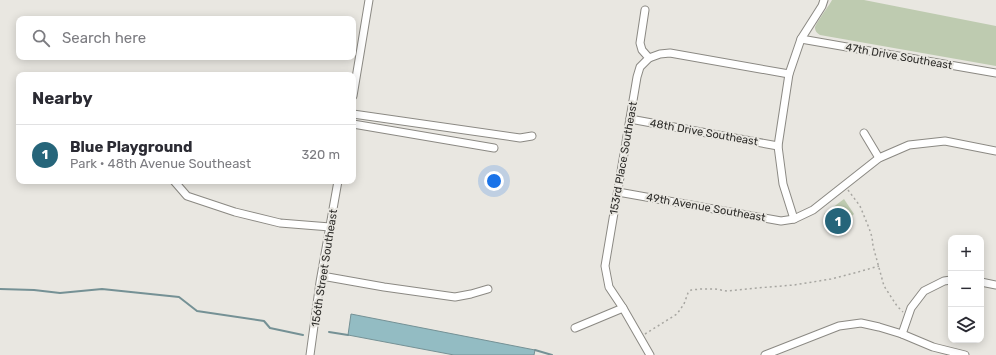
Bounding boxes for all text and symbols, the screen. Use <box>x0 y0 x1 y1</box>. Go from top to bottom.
search box <box>16 16 356 60</box>
icon: search <box>30 27 52 49</box>
text: Search here <box>62 29 146 47</box>
street label: 47th Drive Southeast <box>845 41 954 72</box>
text: Nearby <box>32 88 93 108</box>
street label: 153rd Place Southeast <box>607 100 640 216</box>
street label: 48th Drive Southeast <box>649 117 760 149</box>
text: Blue Playground <box>70 138 192 156</box>
text: 1 <box>42 147 48 162</box>
text: 320 m <box>302 147 340 162</box>
text: Park · 48th Avenue Southeast <box>70 156 251 171</box>
your location <box>484 171 504 191</box>
street label: 49th Avenue Southeast <box>645 191 767 225</box>
pin: 1 <box>825 206 851 236</box>
street label: 156th Street Southeast <box>309 208 340 328</box>
map controls <box>948 235 984 343</box>
button: + <box>948 235 984 271</box>
button: − <box>948 271 984 307</box>
button: layers <box>948 307 984 343</box>

